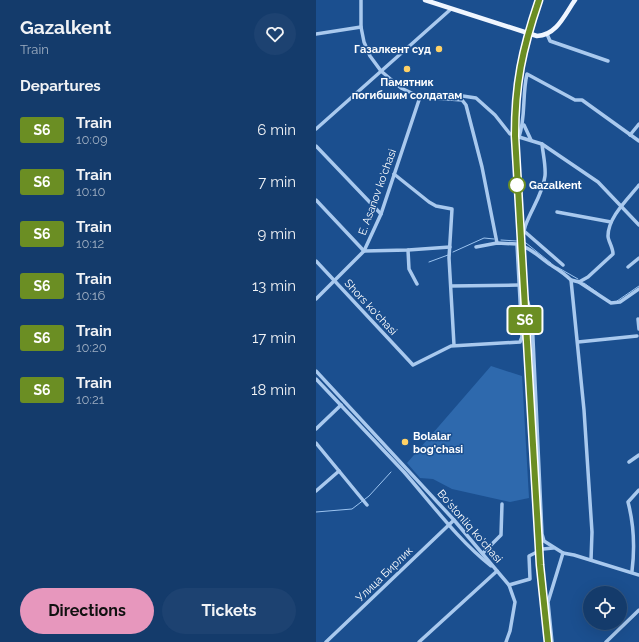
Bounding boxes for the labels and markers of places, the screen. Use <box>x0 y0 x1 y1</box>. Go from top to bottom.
place label: Газалкент суд <box>354 43 431 56</box>
marker: Газалкент суд <box>434 44 444 54</box>
marker: Памятник погибшим солдатам <box>402 64 412 74</box>
place label: Памятник погибшим солдатам <box>352 76 462 102</box>
marker: Gazalkent <box>508 176 526 194</box>
place label: Gazalkent <box>529 179 583 192</box>
place label: Bolalar bog'chasi <box>413 430 463 456</box>
marker: Bolalar bog'chasi <box>400 437 410 447</box>

